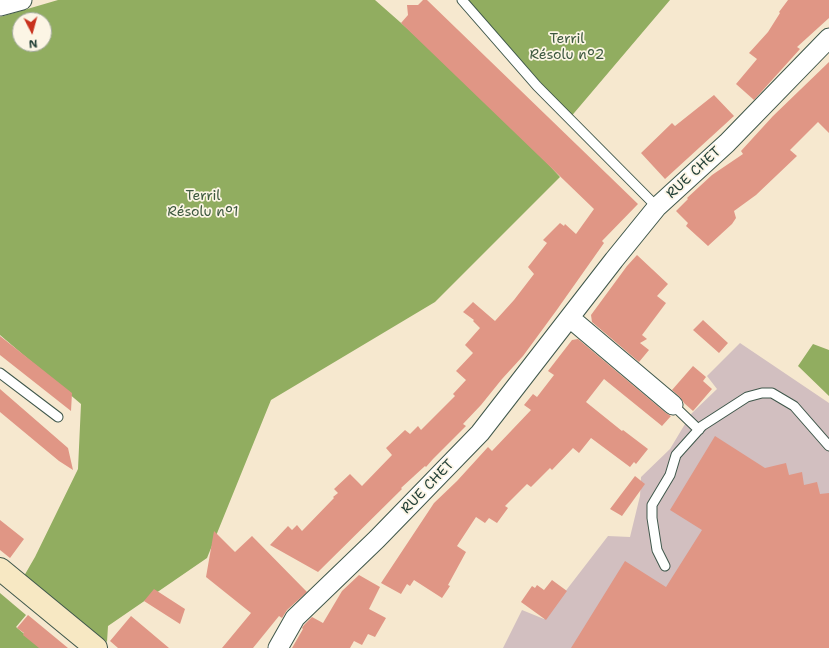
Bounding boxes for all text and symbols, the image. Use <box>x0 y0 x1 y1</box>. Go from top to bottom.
north arrow <box>12 12 52 52</box>
park label: Terril Résolu n°2 <box>529 31 605 64</box>
text: N <box>28 36 38 51</box>
street label: RUE CHET <box>663 143 725 203</box>
park label: Terril Résolu n°1 <box>167 188 239 220</box>
street label: RUE CHET <box>398 457 458 517</box>

